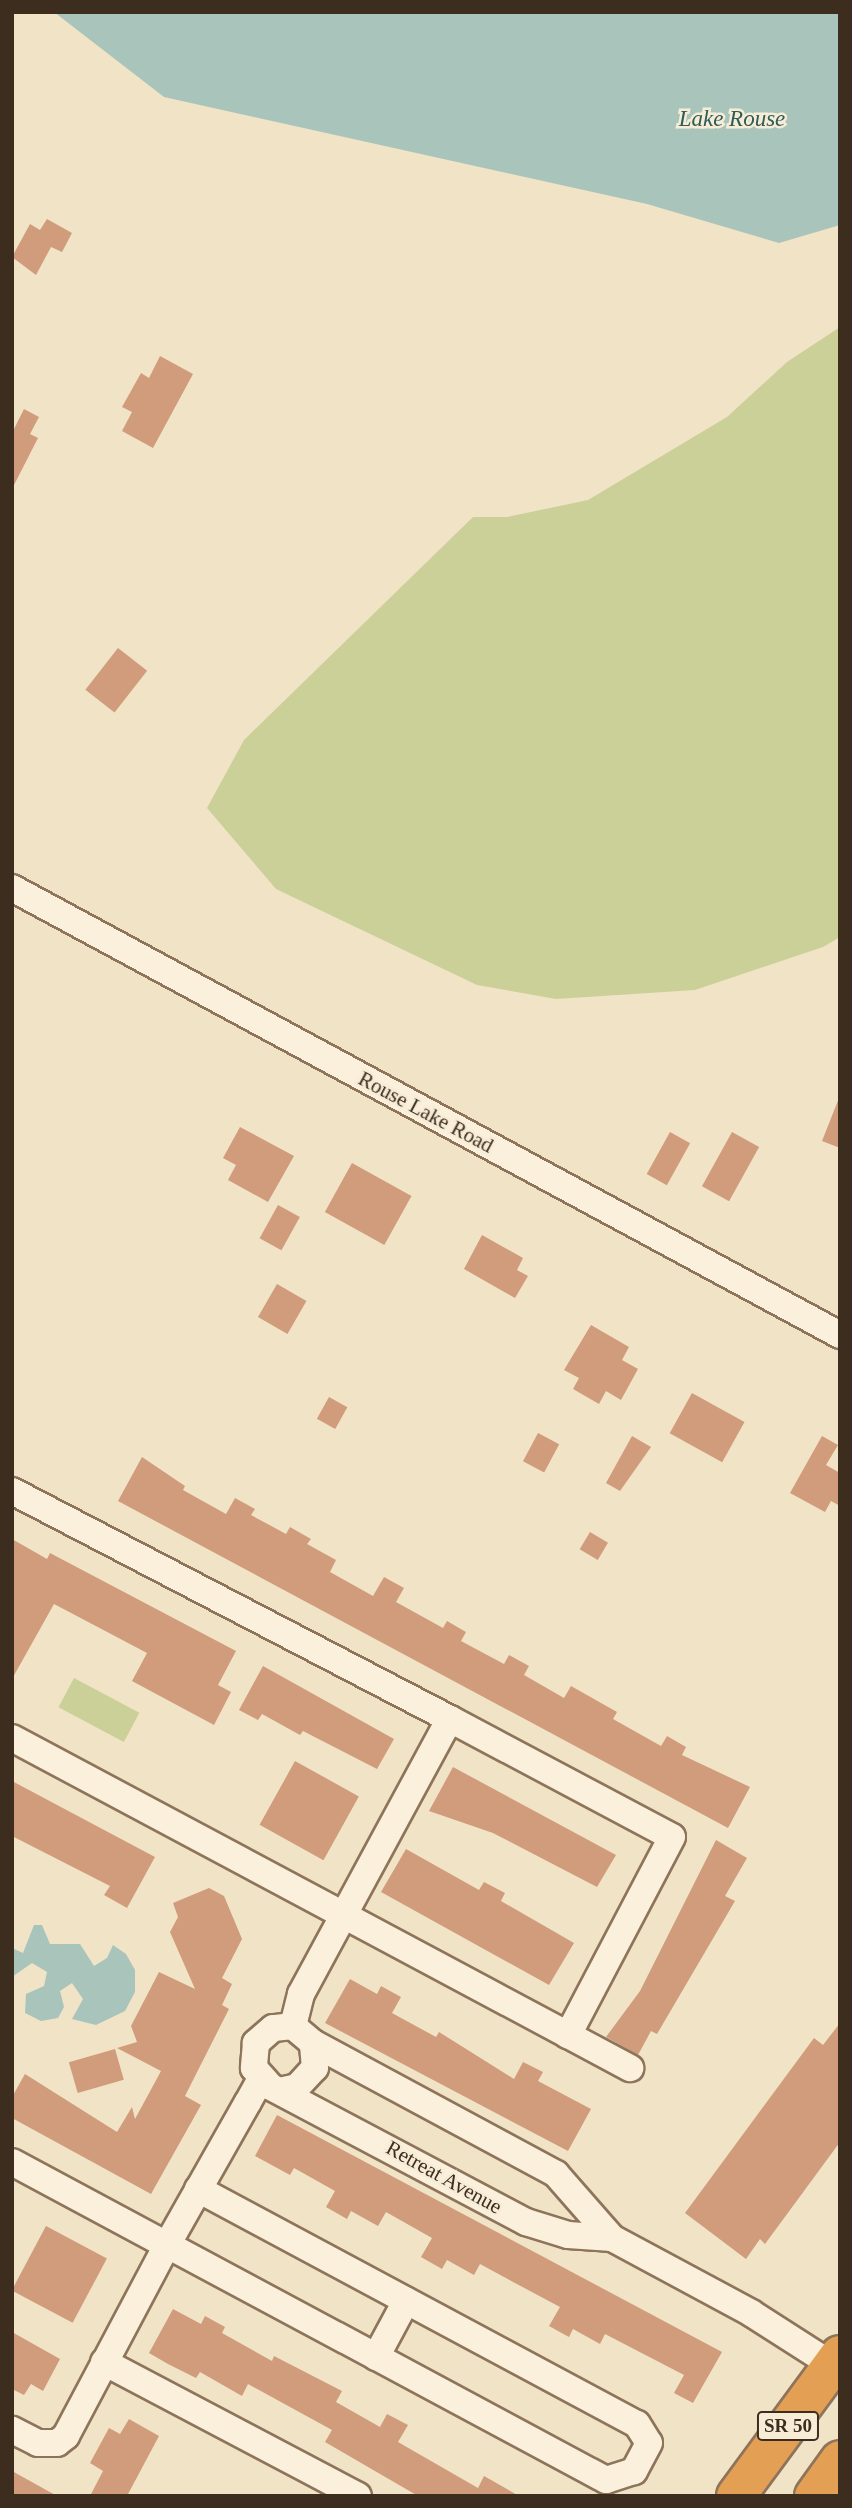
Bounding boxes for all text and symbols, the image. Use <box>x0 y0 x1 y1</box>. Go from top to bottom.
water label: Lake Rouse <box>679 105 785 133</box>
street label: Rouse Lake Road <box>354 1066 498 1158</box>
street label: Retreat Avenue <box>381 2135 507 2219</box>
road number: SR 50 <box>756 2410 820 2442</box>

